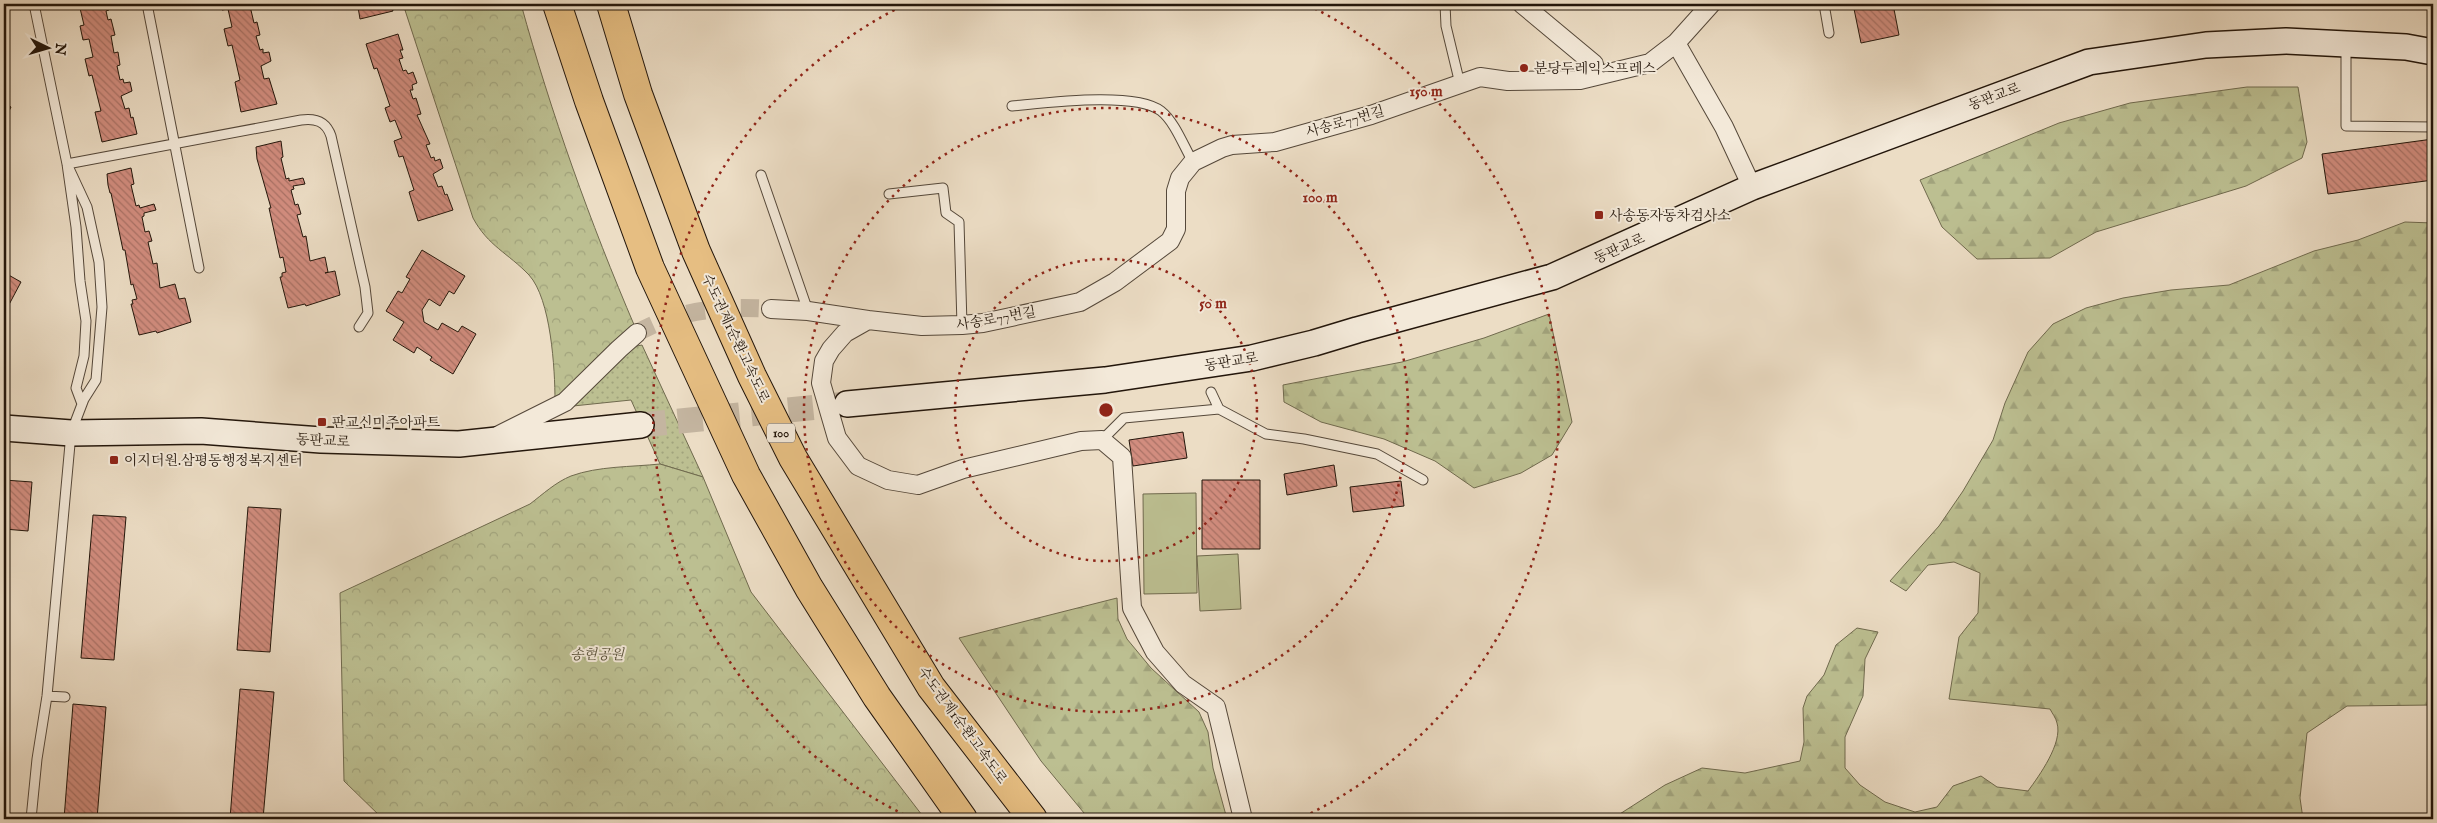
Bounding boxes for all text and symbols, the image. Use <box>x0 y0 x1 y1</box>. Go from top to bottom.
north arrow <box>22 22 72 72</box>
text: N <box>50 41 70 56</box>
place label: 분당두레익스프레스 <box>1534 60 1656 78</box>
marker: 분당두레익스프레스 <box>1518 62 1530 74</box>
street label: 동판교로 <box>1966 79 2023 115</box>
text: 150 m <box>1409 82 1443 101</box>
street label: 사송로77번길 <box>1304 102 1387 142</box>
text: 100 m <box>1302 188 1338 207</box>
place label: 사송동자동차검사소 <box>1609 207 1731 225</box>
marker: 사송동자동차검사소 <box>1593 209 1605 221</box>
street label: 동판교로 <box>1591 229 1648 268</box>
street label: 수도권제1순환고속도로 <box>697 271 773 406</box>
text: 50 m <box>1199 294 1227 313</box>
street label: 사송로77번길 <box>955 303 1037 335</box>
street label: 동판교로 <box>1203 349 1260 375</box>
centre of rings <box>1097 401 1115 419</box>
place label: 판교신미주아파트 <box>332 414 441 432</box>
marker: 판교신미주아파트 <box>316 416 328 428</box>
road number: 100 <box>767 423 795 442</box>
street label: 동판교로 <box>295 431 351 451</box>
place label: 이지더원.삼평동행정복지센터 <box>124 452 303 470</box>
marker: 이지더원.삼평동행정복지센터 <box>108 454 120 466</box>
park label: 송현공원 <box>570 646 626 664</box>
street label: 수도권제1순환고속도로 <box>914 663 1011 788</box>

